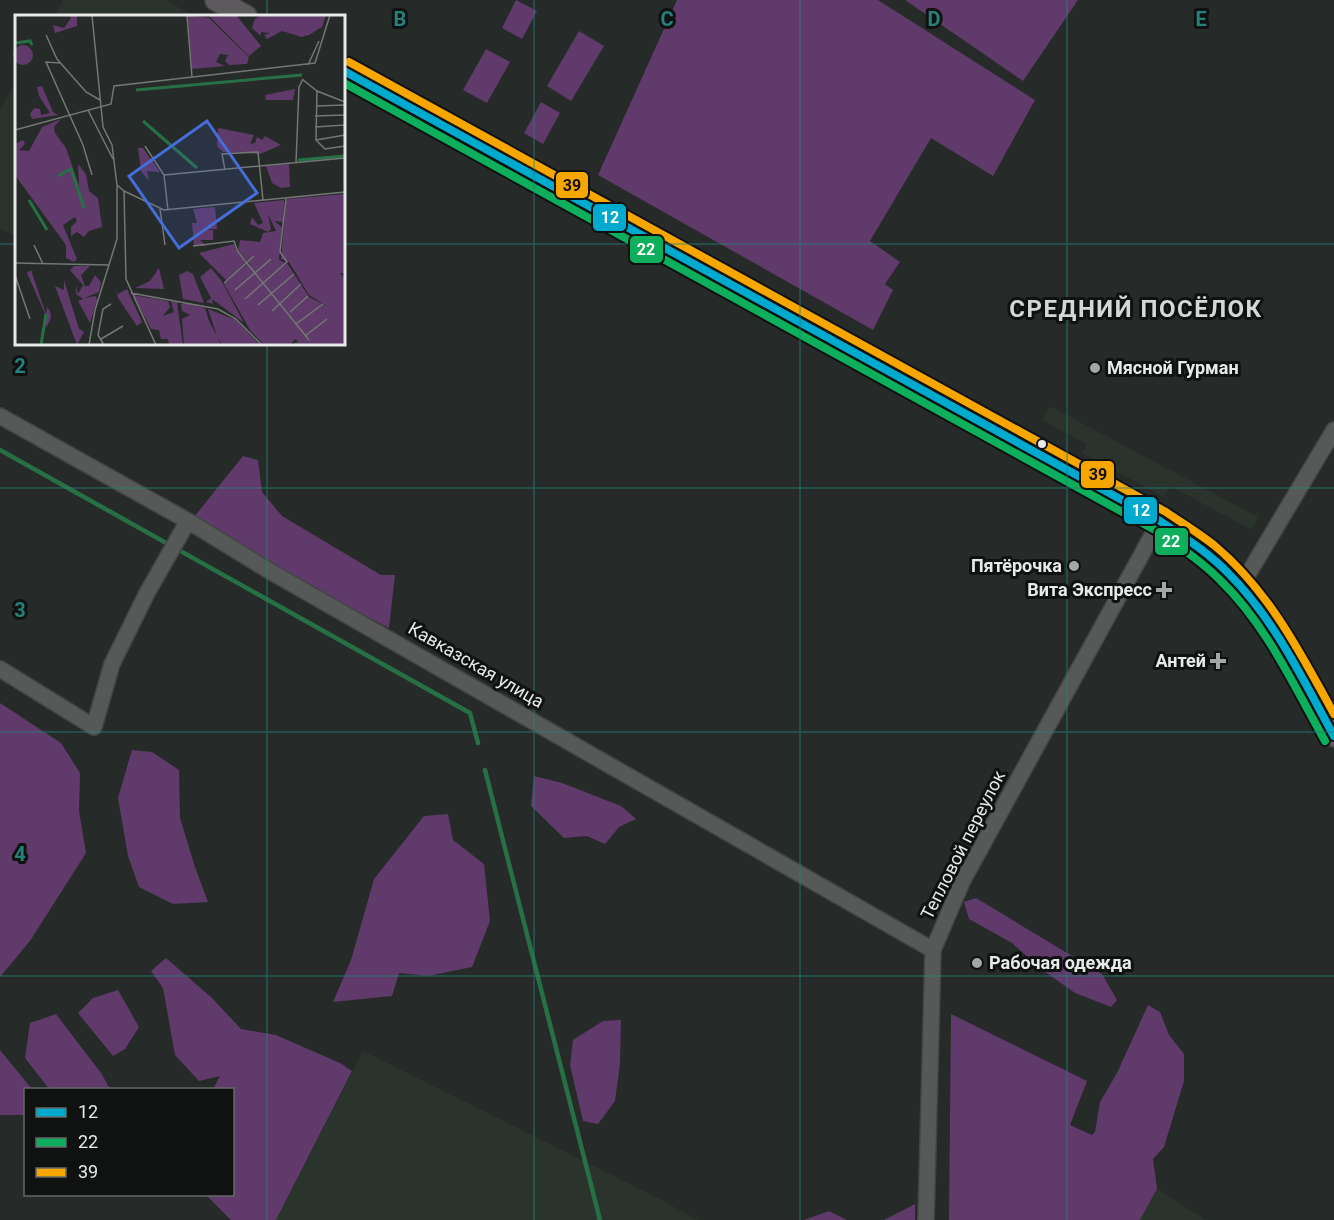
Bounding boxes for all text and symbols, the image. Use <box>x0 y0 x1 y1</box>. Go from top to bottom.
text: B <box>394 7 406 31</box>
text: C <box>660 7 674 31</box>
text: D <box>928 7 941 31</box>
text: E <box>1195 7 1207 31</box>
inset map <box>15 15 345 345</box>
line badge: 39 <box>555 171 589 199</box>
text: 39 <box>563 176 581 195</box>
line badge: 12 <box>592 203 627 232</box>
text: 12 <box>601 208 619 227</box>
line badge: 22 <box>629 235 664 264</box>
text: 22 <box>637 240 655 259</box>
district label: СРЕДНИЙ ПОСЁЛОК <box>1009 295 1263 323</box>
text: 2 <box>14 354 26 378</box>
place label: Мясной Гурман <box>1107 357 1239 378</box>
marker: Мясной Гурман <box>1088 361 1102 375</box>
unlabelled marker <box>1036 438 1048 450</box>
line badge: 39 <box>1080 460 1115 489</box>
text: 39 <box>1089 465 1107 484</box>
line badge: 12 <box>1123 496 1158 525</box>
text: 12 <box>1132 501 1150 520</box>
line badge: 22 <box>1154 527 1189 556</box>
text: 22 <box>1162 532 1180 551</box>
place label: Пятёрочка <box>971 555 1062 576</box>
marker: Пятёрочка <box>1067 559 1081 573</box>
place label: Вита Экспресс <box>1027 579 1152 600</box>
marker: Вита Экспресс <box>1157 583 1171 597</box>
text: 3 <box>14 598 26 622</box>
street label: Кавказская улица <box>405 617 548 712</box>
place label: Антей <box>1156 650 1206 671</box>
marker: Антей <box>1211 654 1225 668</box>
street label: Тепловой переулок <box>916 767 1009 923</box>
text: 4 <box>14 842 26 866</box>
place label: Рабочая одежда <box>989 952 1132 973</box>
marker: Рабочая одежда <box>970 956 984 970</box>
legend <box>24 1088 234 1196</box>
text: 12 <box>78 1101 98 1122</box>
text: 22 <box>78 1131 98 1152</box>
text: 39 <box>78 1161 98 1182</box>

